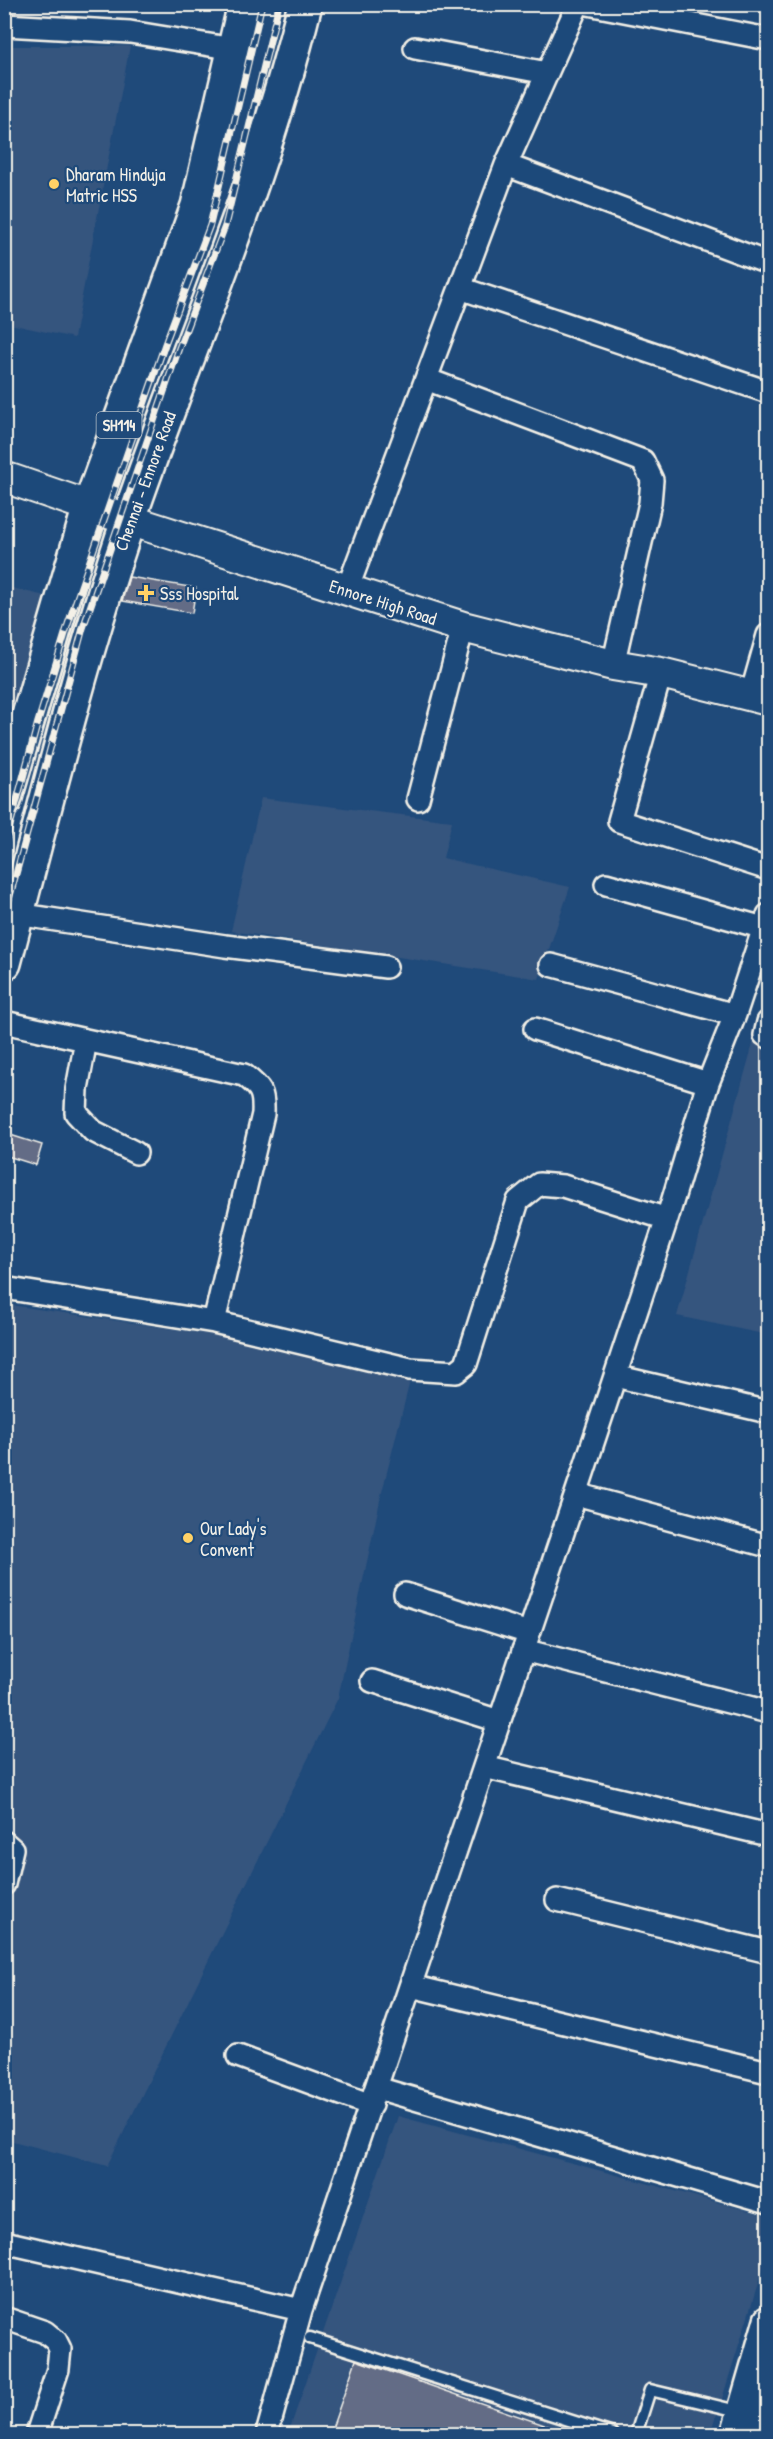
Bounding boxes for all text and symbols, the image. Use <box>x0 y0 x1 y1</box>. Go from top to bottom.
place label: Dharam Hinduja Matric HSS <box>66 162 166 208</box>
marker: Dharam Hinduja Matric HSS <box>47 177 61 191</box>
street label: Chennai - Ennore Road <box>108 408 182 554</box>
road number: SH114 <box>96 412 142 438</box>
street label: Ennore High Road <box>326 573 440 631</box>
place label: Sss Hospital <box>160 581 239 606</box>
marker: Sss Hospital <box>137 584 155 602</box>
place label: Our Lady's Convent <box>200 1516 267 1562</box>
marker: Our Lady's Convent <box>181 1531 195 1545</box>

